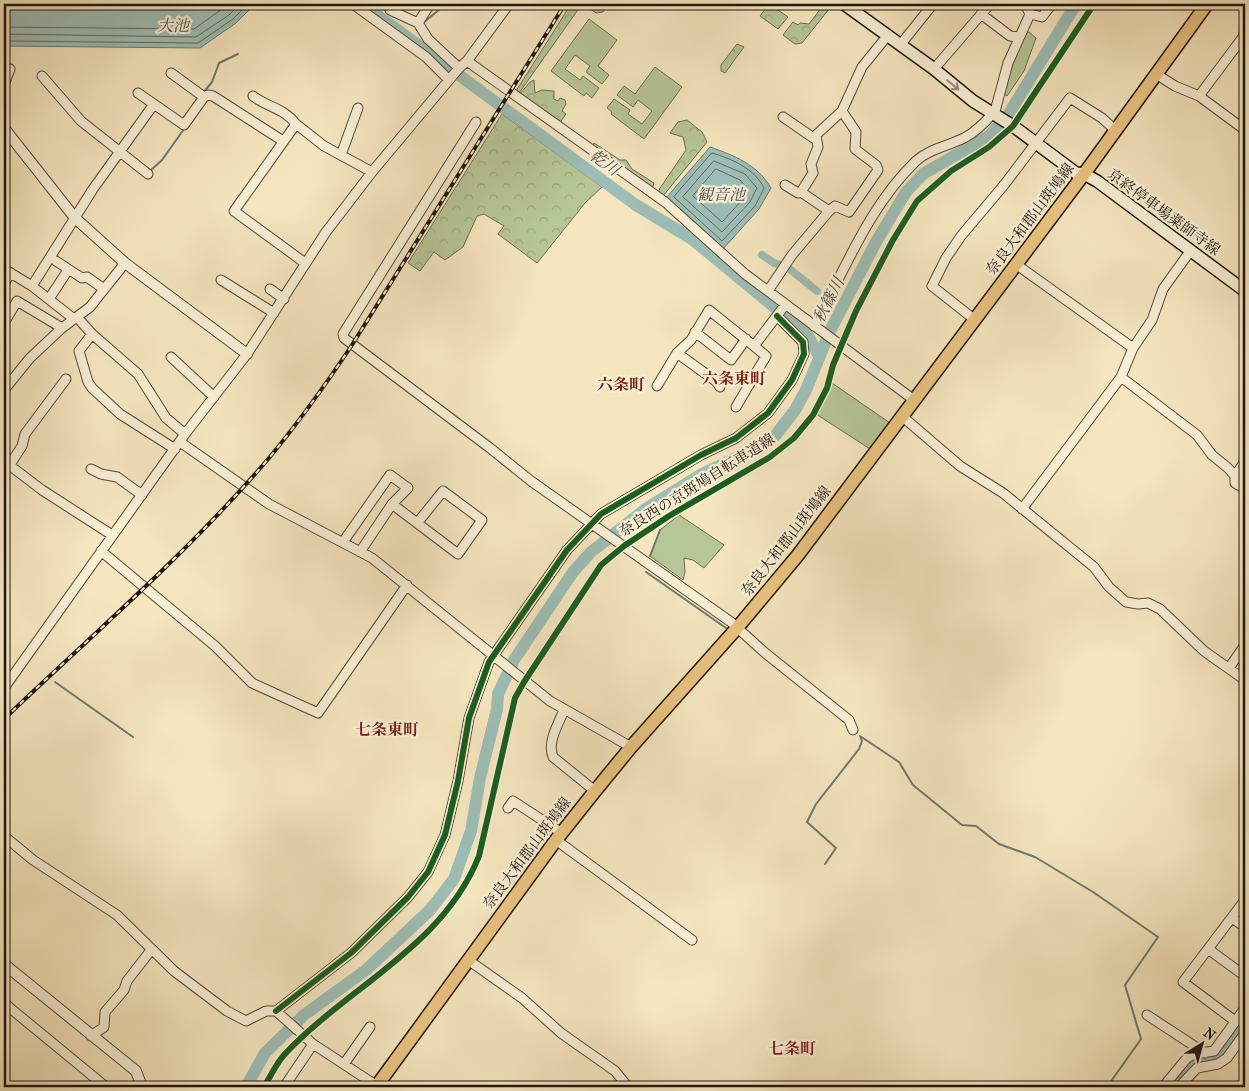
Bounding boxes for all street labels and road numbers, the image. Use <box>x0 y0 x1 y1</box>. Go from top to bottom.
street label: 奈良大和郡山斑鳩線 <box>982 160 1078 278</box>
street label: 京終停車場薬師寺線 <box>1104 165 1224 259</box>
street label: 奈良西の京斑鳩自転車道線 <box>616 430 778 540</box>
street label: 奈良大和郡山斑鳩線 <box>737 482 835 600</box>
street label: 奈良大和郡山斑鳩線 <box>479 794 575 912</box>

